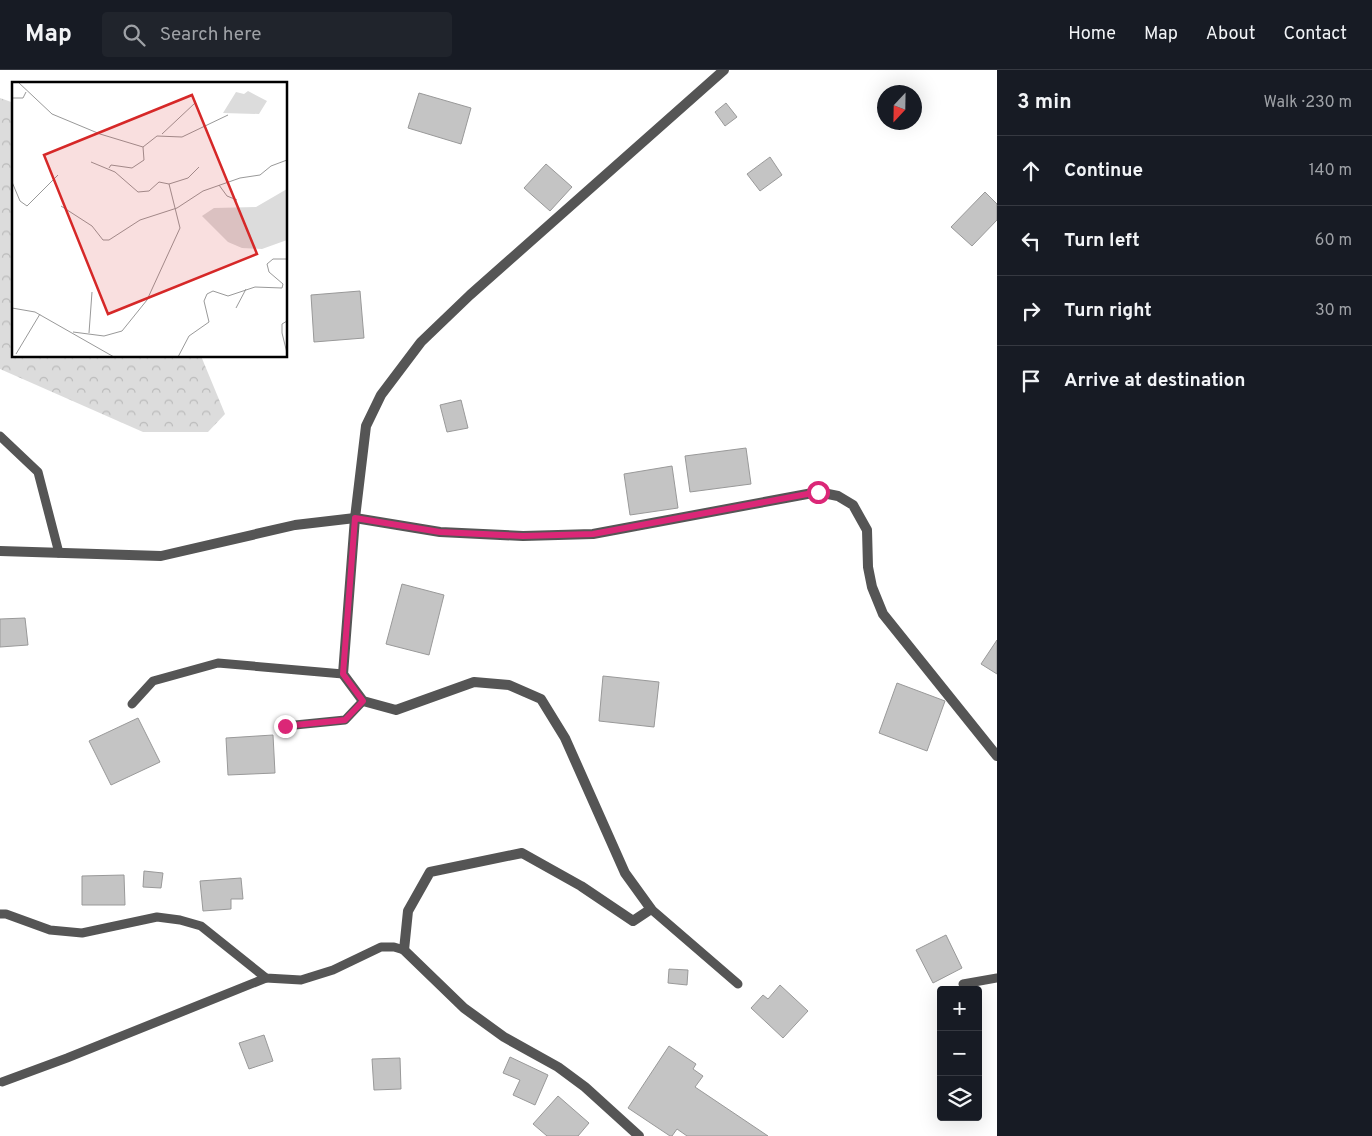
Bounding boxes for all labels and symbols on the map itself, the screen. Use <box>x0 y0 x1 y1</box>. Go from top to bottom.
inset map <box>12 82 288 358</box>
north arrow <box>877 85 922 130</box>
route start <box>807 481 830 504</box>
route end <box>274 715 297 738</box>

